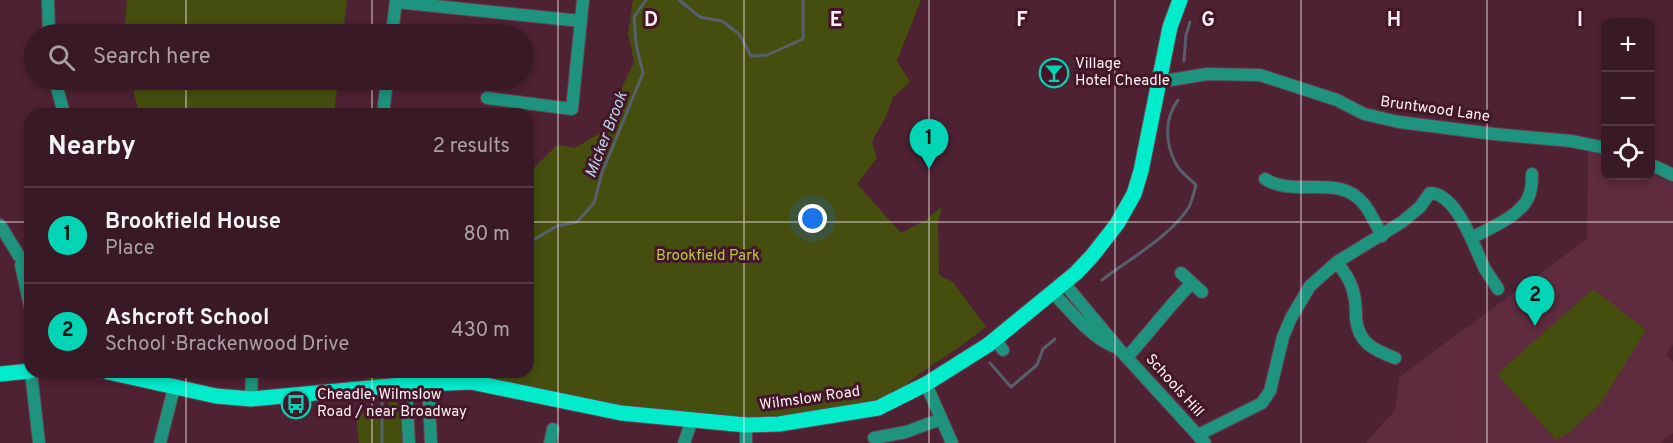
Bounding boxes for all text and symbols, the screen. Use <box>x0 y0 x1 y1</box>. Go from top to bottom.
text: D <box>644 8 658 34</box>
text: E <box>830 8 842 34</box>
text: F <box>1016 8 1028 34</box>
text: G <box>1201 8 1215 34</box>
text: H <box>1387 8 1401 34</box>
text: I <box>1577 8 1583 34</box>
map controls <box>1601 18 1655 180</box>
button: + <box>1601 18 1655 72</box>
search box <box>24 24 534 90</box>
icon: search <box>45 41 78 74</box>
text: Search here <box>93 44 211 71</box>
place label: Village Hotel Cheadle <box>1075 55 1170 91</box>
bar icon: Village Hotel Cheadle <box>1038 57 1070 89</box>
button: − <box>1601 72 1655 126</box>
water label: Micker Brook <box>581 88 633 181</box>
street label: Bruntwood Lane <box>1379 93 1491 127</box>
pin: 1 <box>910 120 948 169</box>
button: locate <box>1601 126 1655 180</box>
text: Nearby <box>48 131 136 164</box>
text: 2 results <box>433 134 510 160</box>
your location <box>798 204 827 233</box>
text: Brookfield House <box>105 209 281 236</box>
text: 1 <box>64 222 72 248</box>
text: 80 m <box>464 222 510 248</box>
text: Place <box>105 236 155 262</box>
park label: Brookfield Park <box>656 247 760 266</box>
pin: 2 <box>1516 276 1555 326</box>
text: Ashcroft School <box>105 305 269 332</box>
text: 2 <box>61 318 74 344</box>
text: 430 m <box>451 318 510 344</box>
text: School · Brackenwood Drive <box>105 332 349 358</box>
street label: Schools Hill <box>1141 350 1207 422</box>
street label: Wilmslow Road <box>759 383 861 415</box>
place label: Cheadle, Wilmslow Road / near Broadway <box>317 386 467 422</box>
bus stop icon: Cheadle, Wilmslow Road / near Broadway <box>280 388 312 420</box>

